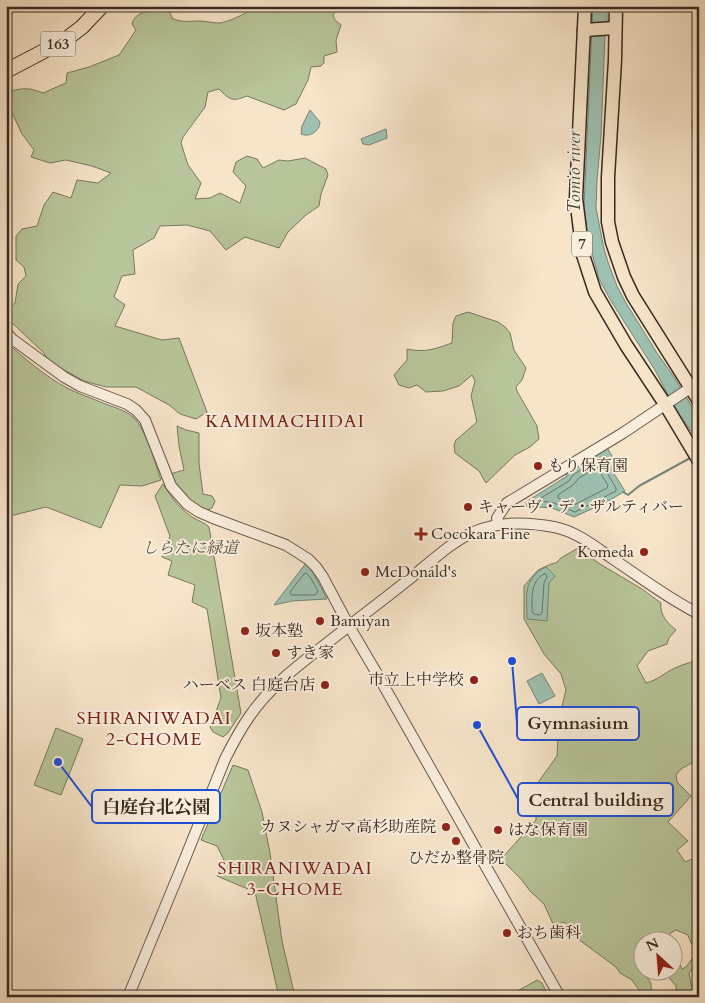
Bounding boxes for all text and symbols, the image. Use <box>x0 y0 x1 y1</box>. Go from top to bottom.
road number: 163 <box>40 32 76 56</box>
water label: Tomio river <box>562 130 587 213</box>
road number: 7 <box>572 232 592 256</box>
district label: KAMIMACHIDAI <box>205 409 365 434</box>
place label: もり保育園 <box>548 455 628 477</box>
marker: もり保育園 <box>532 460 544 472</box>
place label: キャーヴ・デ・ザルティバー <box>478 496 684 518</box>
marker: キャーヴ・デ・ザルティバー <box>462 501 474 513</box>
place label: Cocokara Fine <box>431 523 530 545</box>
marker: Cocokara Fine <box>415 528 427 540</box>
park label: しらたに緑道 <box>142 537 241 559</box>
place label: Komeda <box>577 541 634 563</box>
marker: Komeda <box>638 546 650 558</box>
place label: McDonald's <box>375 561 457 583</box>
marker: McDonald's <box>359 566 371 578</box>
place label: Bamiyan <box>330 610 390 632</box>
marker: Bamiyan <box>314 615 326 627</box>
place label: 坂本塾 <box>255 620 303 642</box>
marker: 坂本塾 <box>239 625 251 637</box>
place label: すき家 <box>286 642 334 664</box>
marker: すき家 <box>270 647 282 659</box>
place label: 市立上中学校 <box>368 669 464 691</box>
place label: ハーベス 白庭台店 <box>183 674 315 696</box>
marker: 市立上中学校 <box>468 674 480 686</box>
marker: ハーベス 白庭台店 <box>319 679 331 691</box>
district label: SHIRANIWADAI 2-CHOME <box>76 706 232 752</box>
callout: Gymnasium <box>517 707 639 740</box>
text: Gymnasium <box>527 711 629 736</box>
callout: Central building <box>518 783 673 816</box>
text: Central building <box>528 788 664 813</box>
callout: 白庭台北公園 <box>92 790 220 823</box>
text: 白庭台北公園 <box>102 795 210 820</box>
place label: カヌシャガマ高杉助産院 <box>260 816 436 838</box>
place label: はな保育園 <box>508 819 588 841</box>
marker: カヌシャガマ高杉助産院 <box>440 821 452 833</box>
marker: はな保育園 <box>492 824 504 836</box>
marker: ひだか整骨院 <box>450 835 462 847</box>
place label: ひだか整骨院 <box>408 847 504 869</box>
district label: SHIRANIWADAI 3-CHOME <box>217 856 373 902</box>
place label: おち歯科 <box>517 922 581 944</box>
marker: おち歯科 <box>501 927 513 939</box>
north arrow <box>632 930 682 980</box>
text: N <box>643 934 662 956</box>

